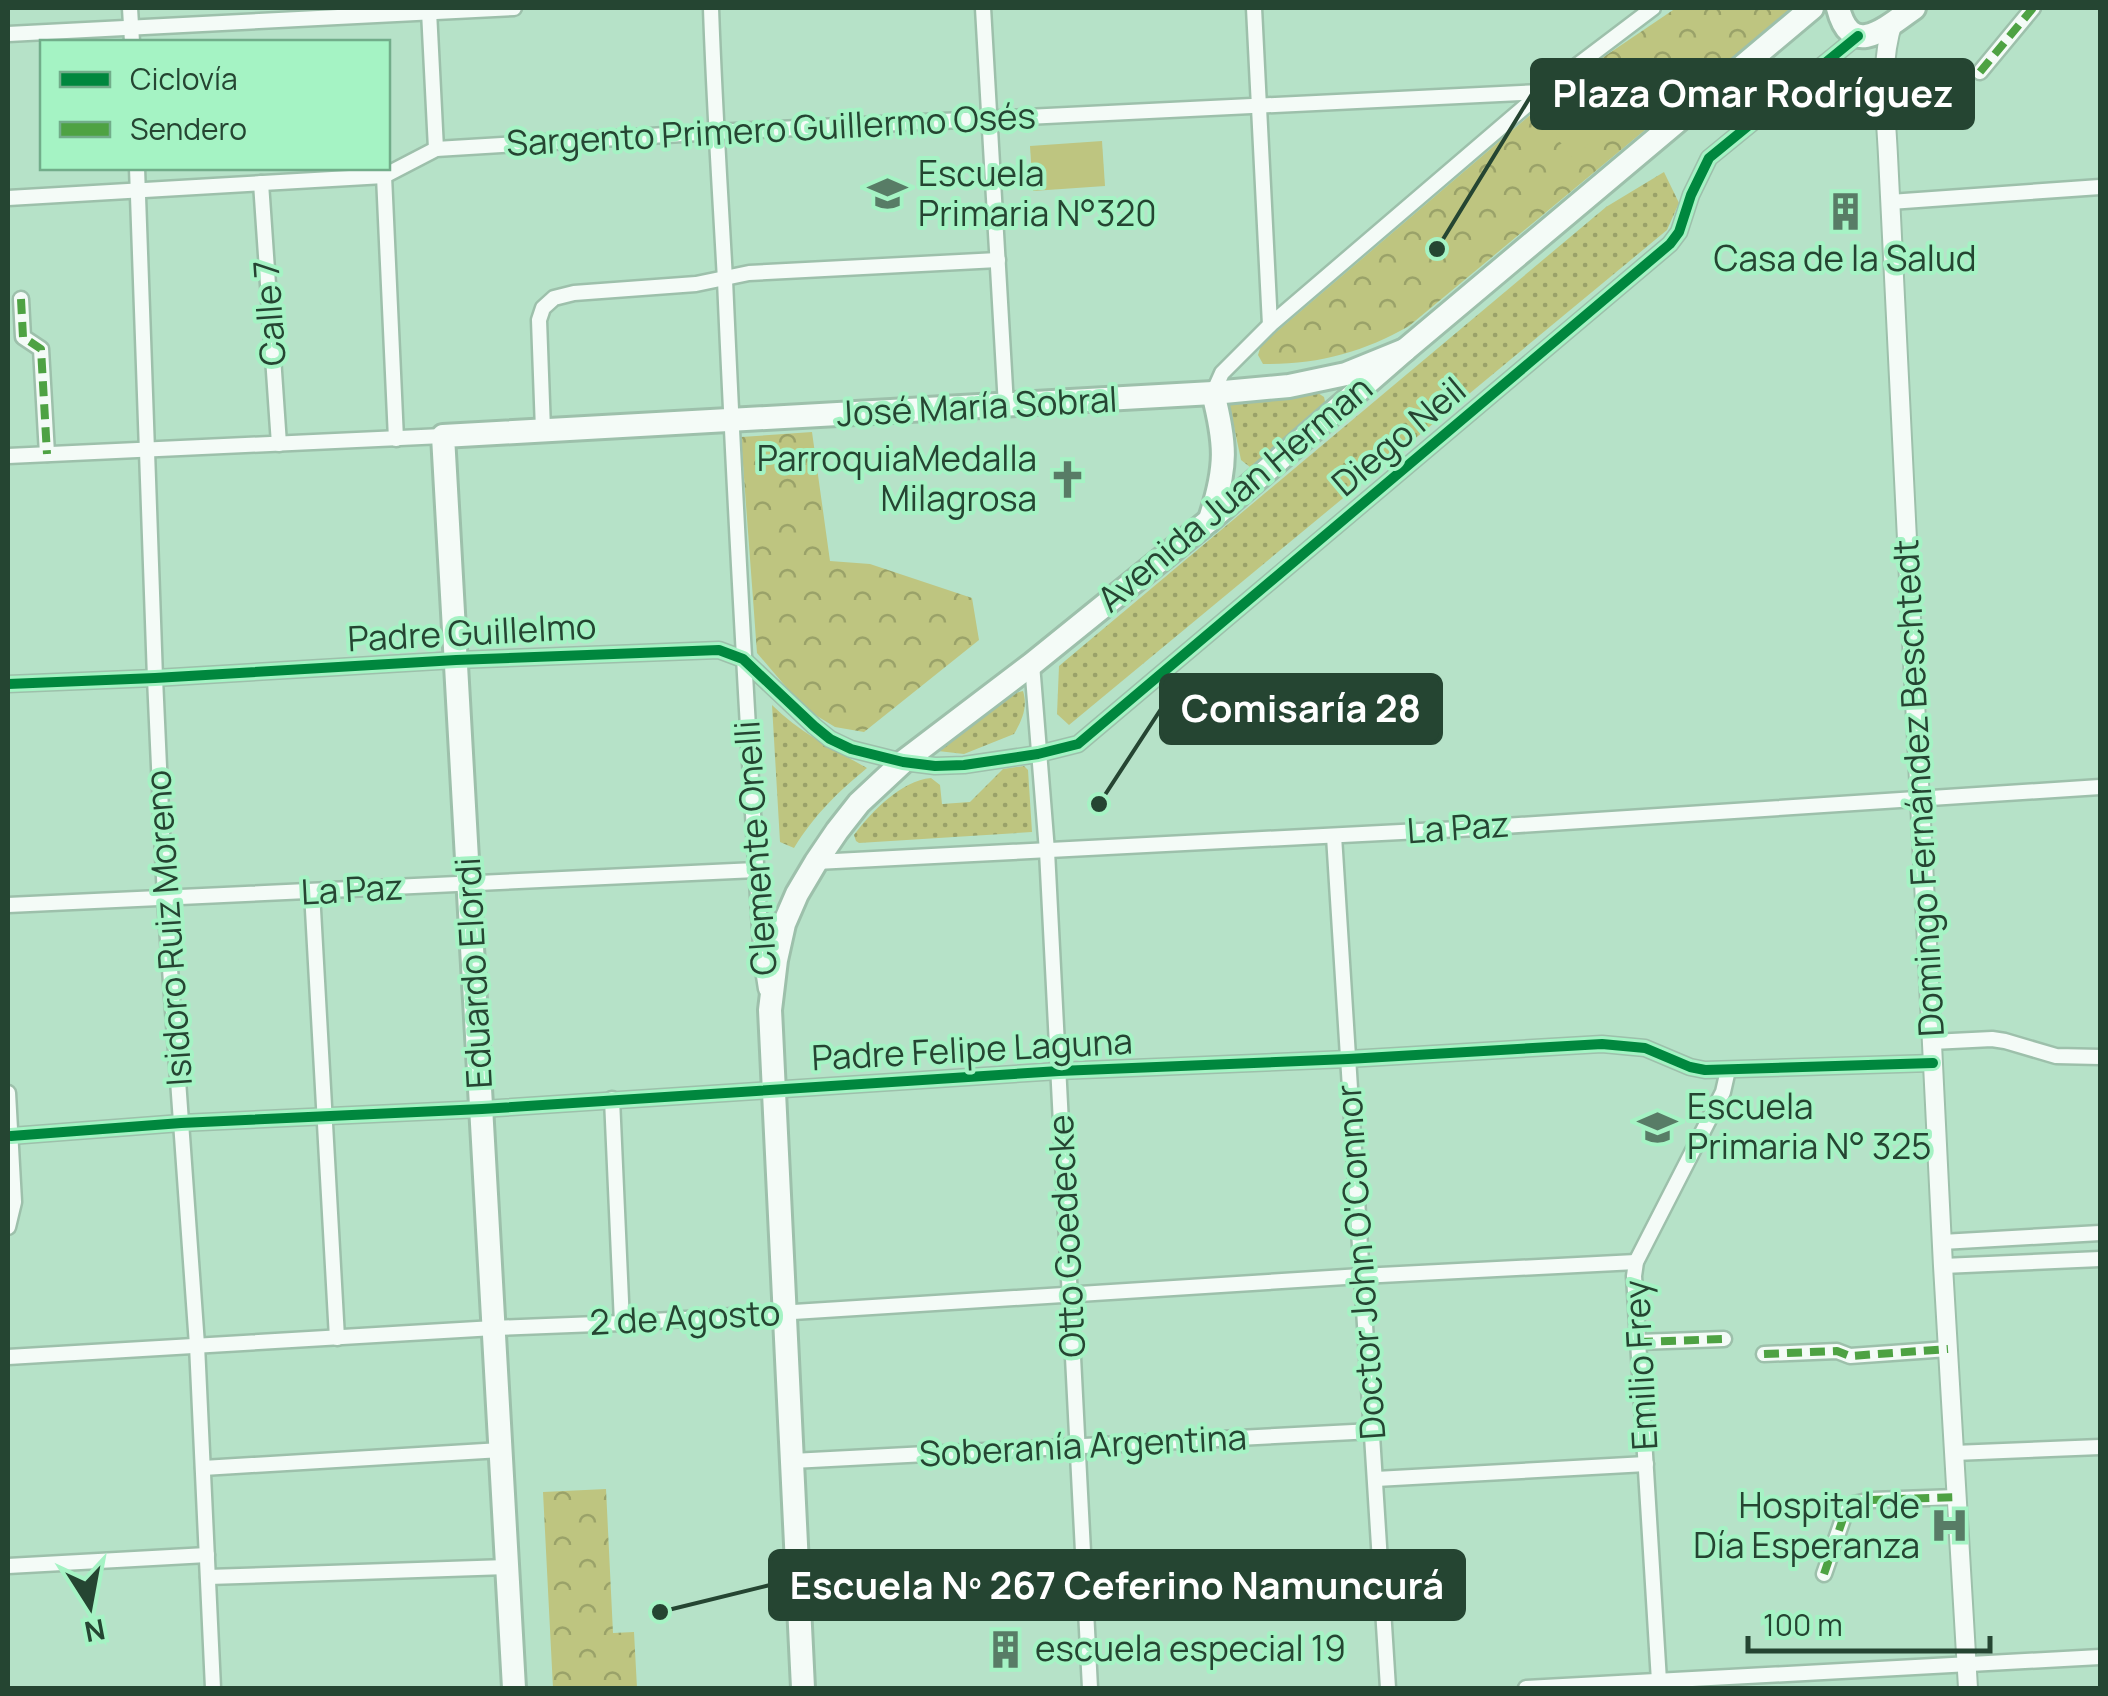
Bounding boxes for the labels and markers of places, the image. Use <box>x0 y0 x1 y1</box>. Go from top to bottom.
callout: Plaza Omar Rodríguez <box>1532 60 1973 128</box>
place label: Escuela Primaria N°320 <box>918 149 1157 237</box>
school or university icon: Escuela Primaria N°320 <box>867 173 909 215</box>
building icon: Casa de la Salud <box>1824 191 1866 233</box>
place label: Casa de la Salud <box>1714 234 1976 282</box>
place label: ParroquiaMedalla Milagrosa <box>757 434 1037 522</box>
church icon: ParroquiaMedalla Milagrosa <box>1046 458 1088 500</box>
callout: Comisaría 28 <box>1161 675 1441 743</box>
place label: Escuela Primaria N° 325 <box>1687 1082 1932 1170</box>
school or university icon: Escuela Primaria N° 325 <box>1636 1106 1678 1148</box>
place label: Hospital de Día Esperanza <box>1693 1481 1920 1569</box>
hospital icon: Hospital de Día Esperanza <box>1929 1505 1971 1547</box>
callout: Escuela Nº 267 Ceferino Namuncurá <box>770 1551 1464 1619</box>
place label: escuela especial 19 <box>1035 1624 1346 1672</box>
building icon: escuela especial 19 <box>984 1628 1026 1670</box>

